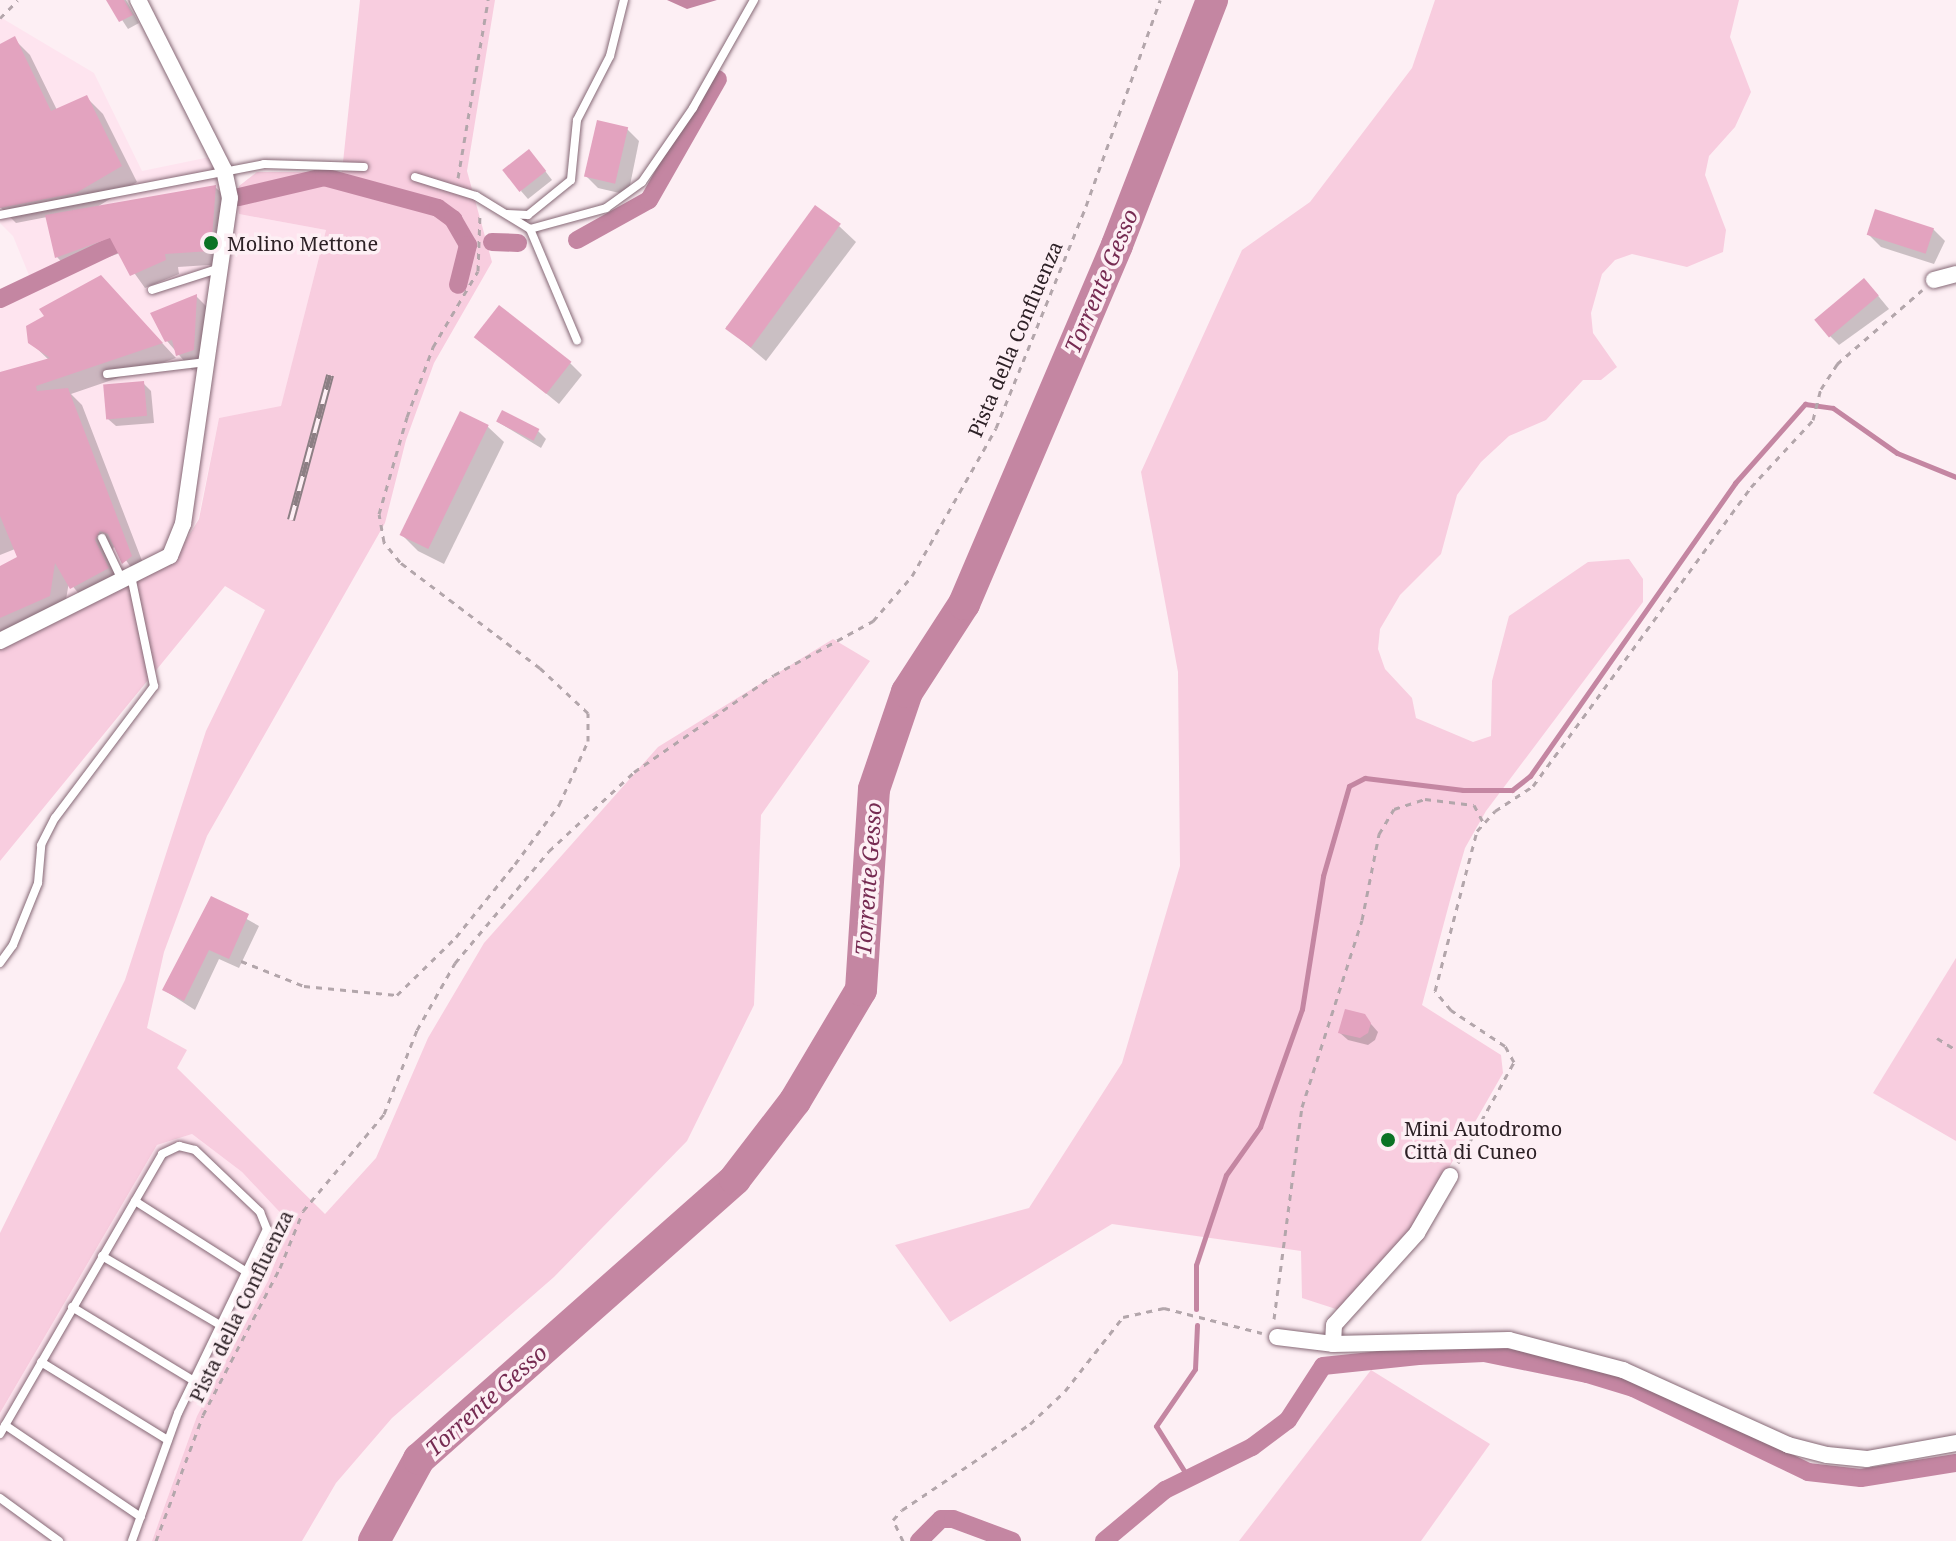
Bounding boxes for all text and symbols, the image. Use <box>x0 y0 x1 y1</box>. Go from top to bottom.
water label: Torrente Gesso <box>1059 205 1143 357</box>
place label: Molino Mettone <box>227 231 378 255</box>
marker: Molino Mettone <box>202 234 220 252</box>
street label: Pista della Confluenza <box>963 237 1067 441</box>
water label: Torrente Gesso <box>849 801 887 957</box>
place label: Mini Autodromo Città di Cuneo <box>1404 1116 1562 1163</box>
marker: Mini Autodromo Città di Cuneo <box>1379 1131 1397 1149</box>
street label: Pista della Confluenza <box>184 1206 298 1406</box>
water label: Torrente Gesso <box>420 1339 552 1461</box>

